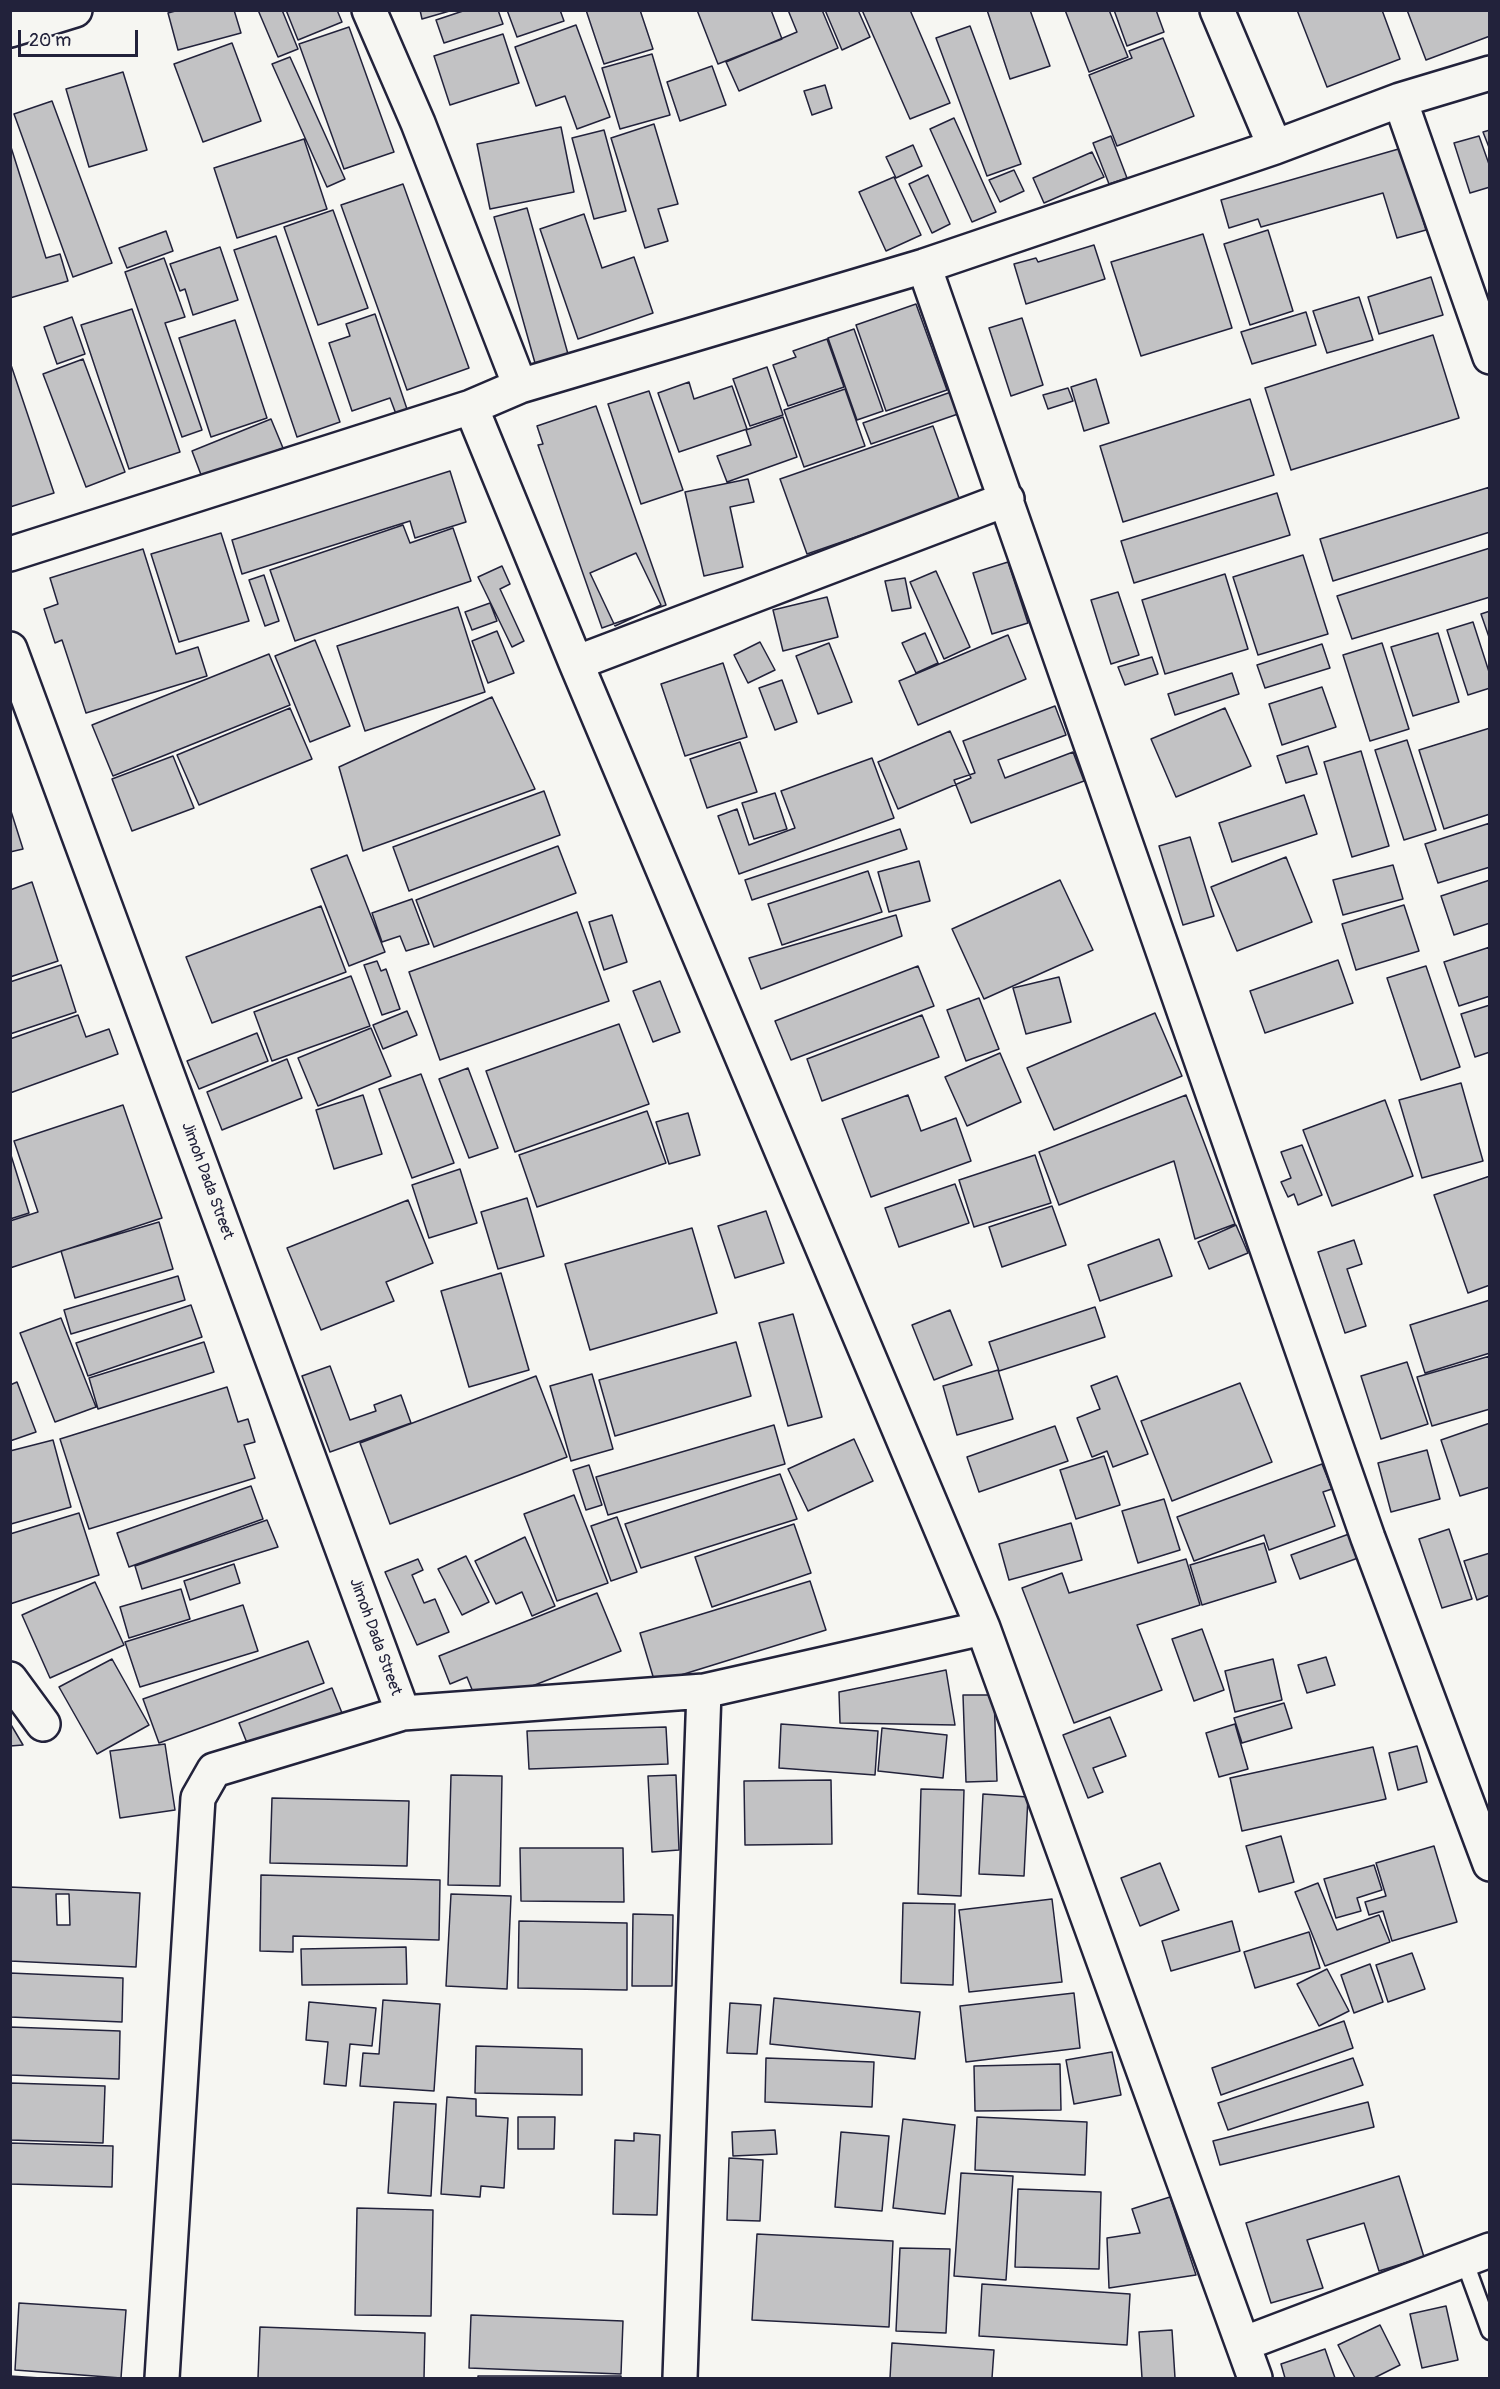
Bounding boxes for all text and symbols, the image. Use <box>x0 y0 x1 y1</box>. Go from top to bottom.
scale bar <box>21 18 141 56</box>
text: 20 m <box>29 29 71 52</box>
street label: Jimoh Dada Street <box>177 1120 237 1242</box>
street label: Jimoh Dada Street <box>345 1576 405 1698</box>

